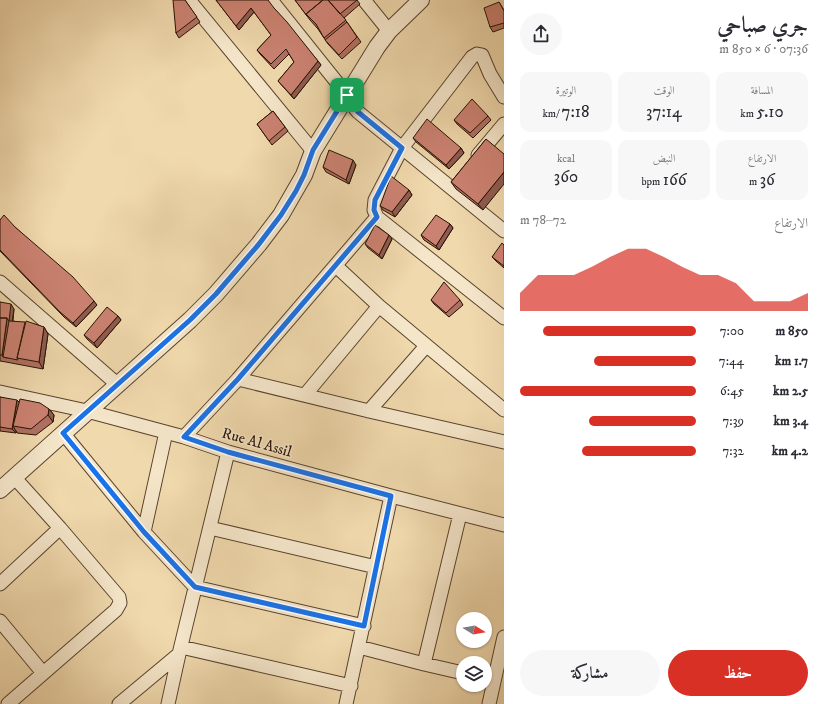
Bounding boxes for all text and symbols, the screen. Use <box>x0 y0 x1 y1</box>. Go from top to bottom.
text: جري صباحي <box>717 12 808 39</box>
button: share <box>520 13 562 55</box>
text: 07:36 · 6 × 850 m <box>719 41 808 57</box>
pin <box>330 78 364 112</box>
icon: arrive <box>336 84 358 106</box>
text: الوتيرة <box>556 84 576 98</box>
text: الوقت <box>653 84 675 98</box>
text: المسافة <box>751 84 773 98</box>
text: 7:18 <box>561 101 590 123</box>
text: 37:14 <box>646 101 682 123</box>
text: 5.10 <box>756 101 784 123</box>
text: /km <box>542 107 561 121</box>
text: km <box>740 107 756 121</box>
text: kcal <box>557 152 575 166</box>
text: النبض <box>653 152 675 166</box>
text: الارتفاع <box>748 152 776 166</box>
text: 360 <box>554 166 578 188</box>
text: 166 <box>663 169 687 191</box>
text: 36 <box>760 169 775 191</box>
text: bpm <box>641 175 663 189</box>
text: m <box>749 175 760 189</box>
text: 72–78 m <box>520 212 566 228</box>
text: الارتفاع <box>774 215 808 231</box>
text: 7:00 <box>720 323 744 339</box>
text: 850 m <box>775 323 808 339</box>
text: 7:44 <box>719 353 744 369</box>
text: 1.7 km <box>775 353 808 369</box>
text: 6:45 <box>720 383 744 399</box>
text: 2.5 km <box>773 383 808 399</box>
text: 7:39 <box>722 413 744 429</box>
text: 3.4 km <box>773 413 808 429</box>
street label: Rue Al Assil <box>220 423 294 462</box>
text: 7:32 <box>723 443 744 459</box>
text: 4.2 km <box>772 443 808 459</box>
north arrow <box>456 612 492 648</box>
map controls <box>456 612 492 692</box>
button: مشاركة <box>520 650 660 696</box>
button: حفظ <box>668 650 808 696</box>
button: layers <box>456 656 492 692</box>

